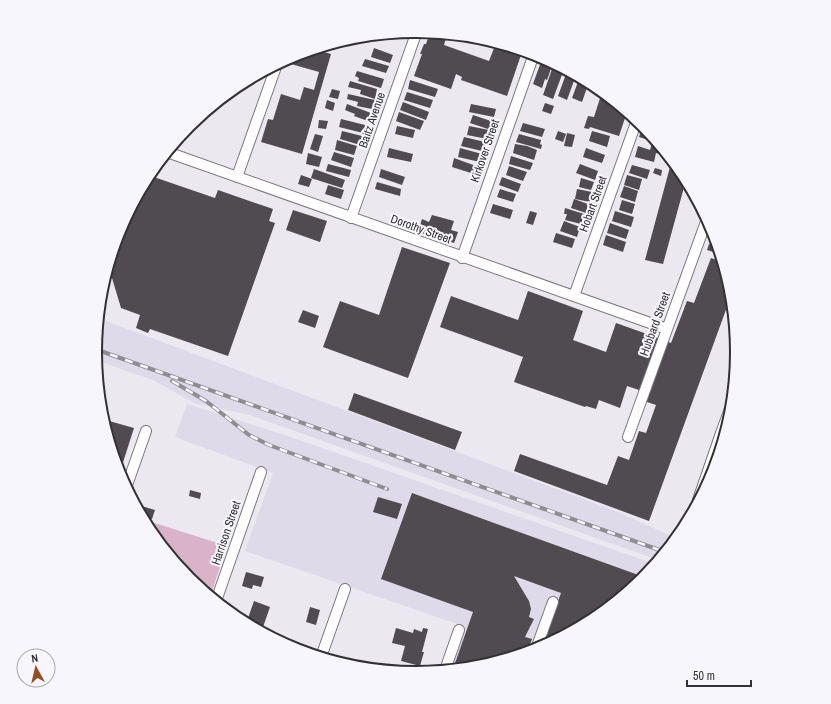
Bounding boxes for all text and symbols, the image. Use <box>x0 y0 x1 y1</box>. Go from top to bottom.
street label: Baitz Avenue <box>355 90 389 150</box>
street label: Kirkover Street <box>467 117 503 185</box>
street label: Hobart Street <box>575 174 611 234</box>
street label: Dorothy Street <box>388 211 454 247</box>
street label: Hubbard Street <box>636 290 674 358</box>
street label: Harrison Street <box>208 499 245 567</box>
north arrow <box>16 648 56 688</box>
text: N <box>30 651 39 665</box>
scale bar <box>687 662 751 688</box>
text: 50 m <box>693 668 715 684</box>

